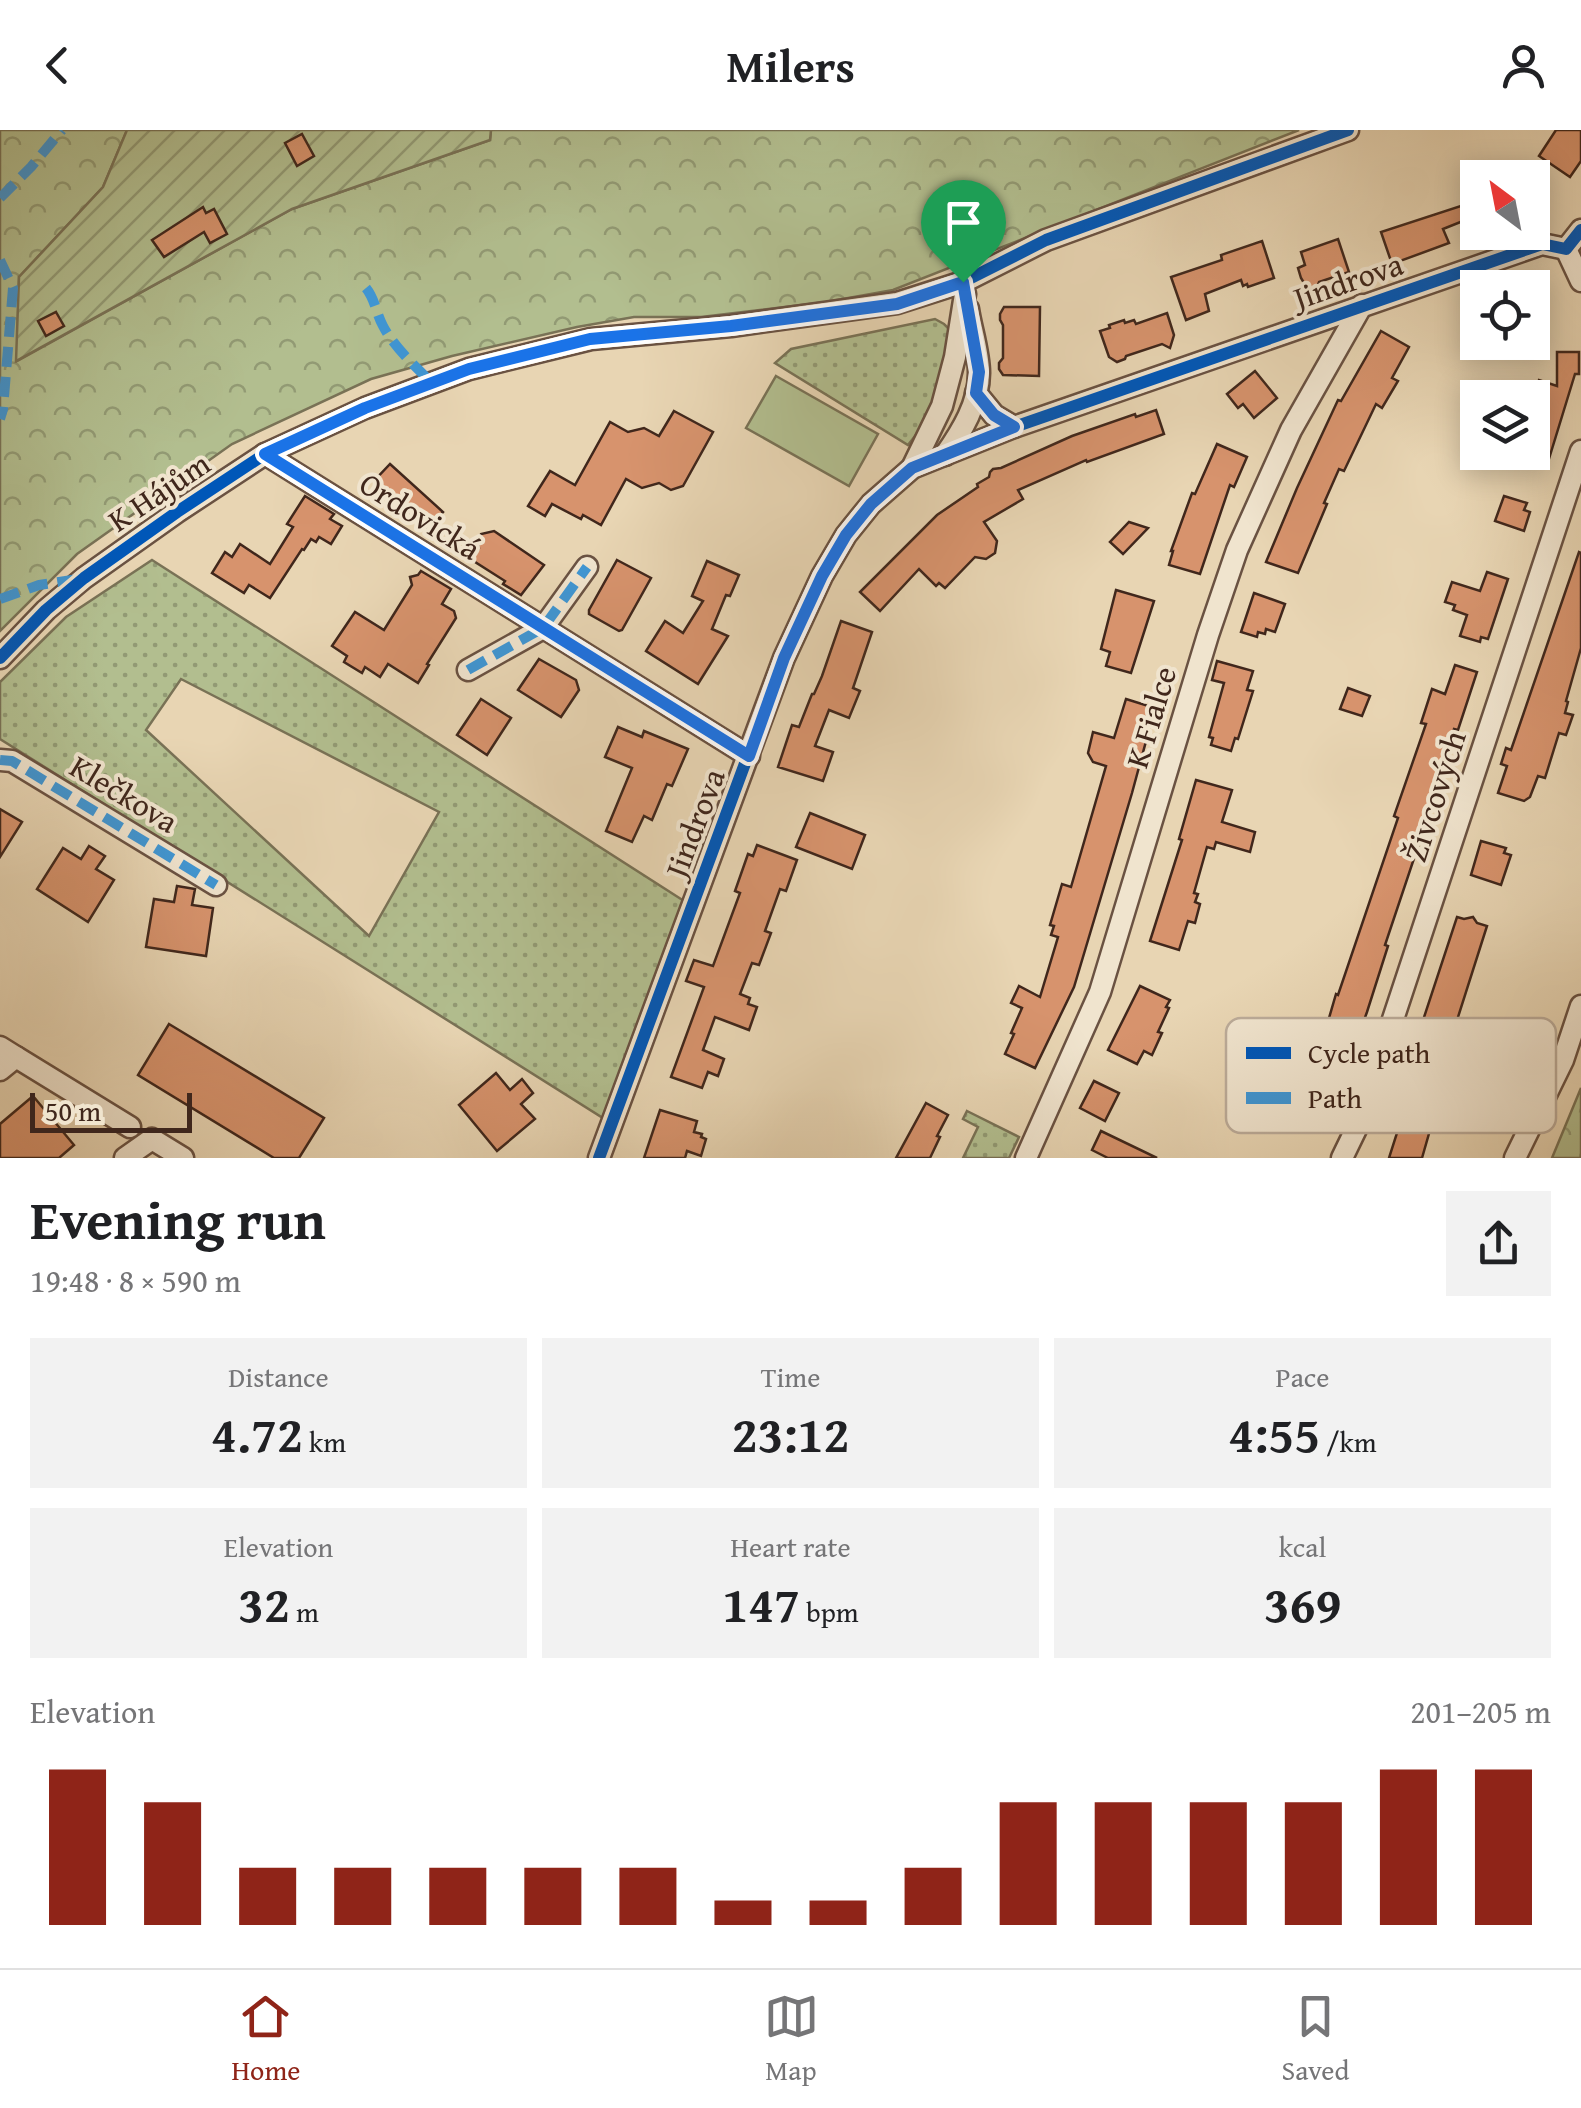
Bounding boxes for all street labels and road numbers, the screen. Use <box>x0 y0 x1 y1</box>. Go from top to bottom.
street label: Jindrova <box>1283 240 1409 322</box>
street label: K Hájům <box>98 440 219 543</box>
street label: Ordovická <box>351 460 490 571</box>
street label: K Fialce <box>1113 660 1188 773</box>
street label: Živcových <box>1391 724 1478 867</box>
street label: Klečkova <box>61 743 187 844</box>
street label: Jindrova <box>651 762 737 888</box>

